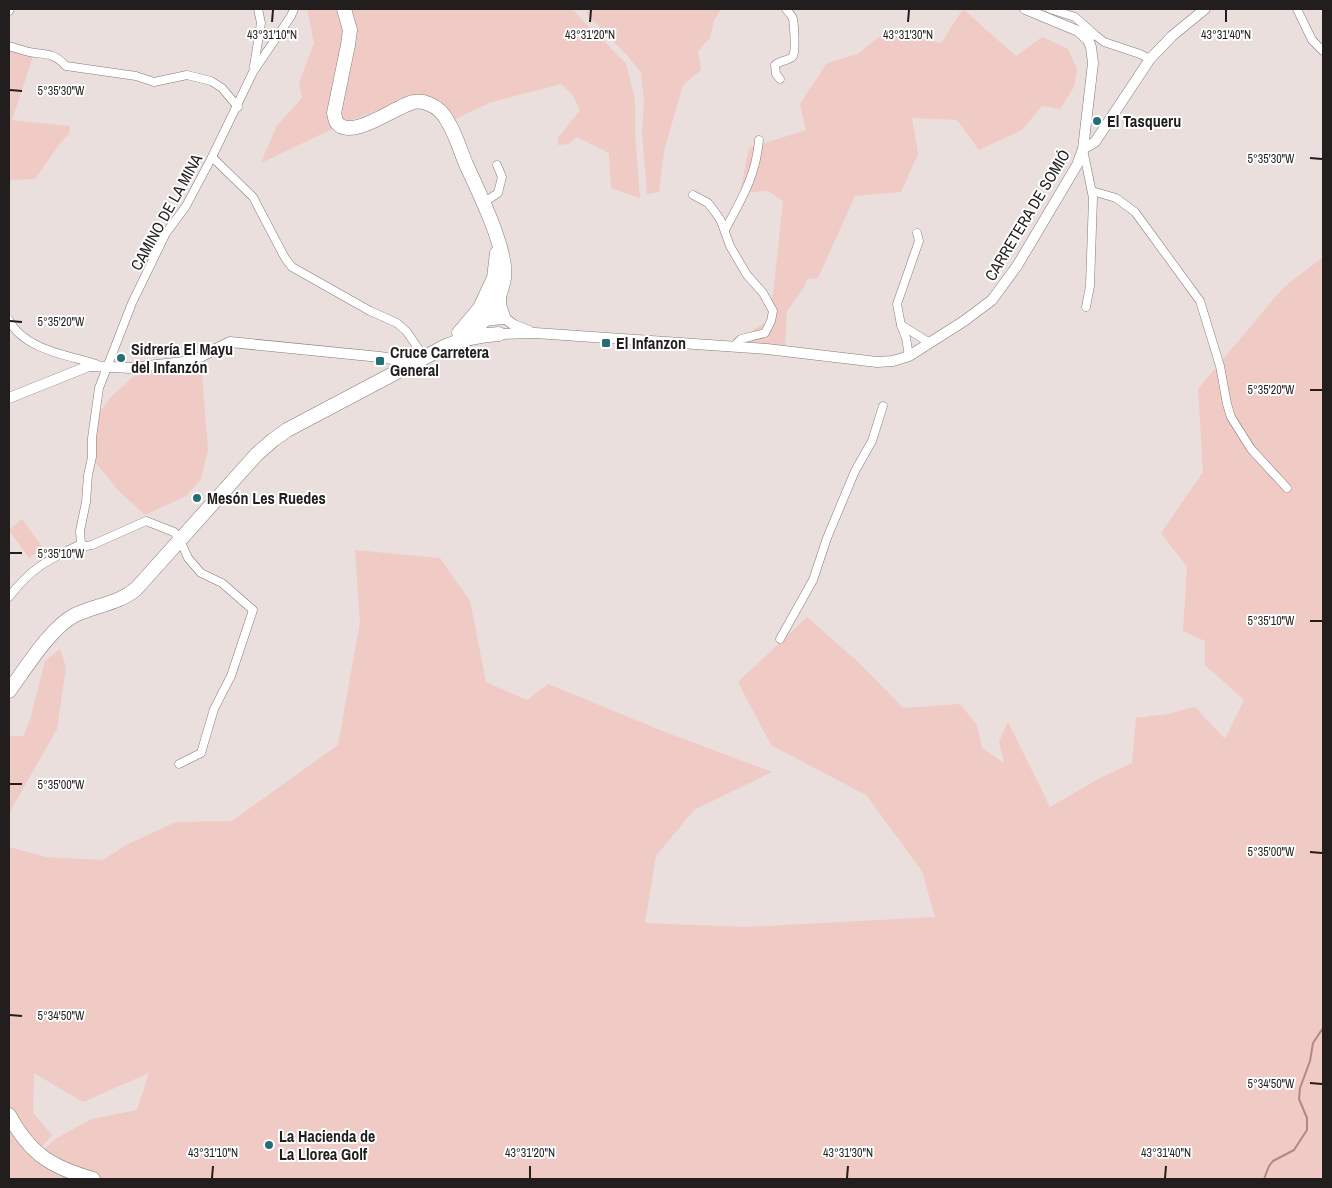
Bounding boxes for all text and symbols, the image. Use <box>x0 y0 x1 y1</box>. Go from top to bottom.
text: 43°31'10"N <box>247 27 297 43</box>
text: 43°31'20"N <box>565 27 615 43</box>
text: 43°31'30"N <box>883 27 933 43</box>
text: 43°31'40"N <box>1201 27 1251 43</box>
text: 5°35'30"W <box>38 83 85 99</box>
place label: El Tasqueru <box>1107 110 1181 132</box>
marker: El Tasqueru <box>1091 115 1103 127</box>
street label: CARRETERA DE SOMIÓ <box>979 145 1075 285</box>
street label: CAMINO DE LA MINA <box>125 150 207 274</box>
text: 5°35'30"W <box>1248 151 1295 167</box>
text: 5°35'20"W <box>38 314 85 330</box>
place label: El Infanzon <box>616 332 686 354</box>
marker: El Infanzon <box>600 337 612 349</box>
place label: Sidrería El Mayu del Infanzón <box>131 338 233 378</box>
place label: Cruce Carretera General <box>390 341 490 381</box>
marker: Sidrería El Mayu del Infanzón <box>115 352 127 364</box>
marker: Cruce Carretera General <box>374 355 386 367</box>
text: 5°35'20"W <box>1248 382 1295 398</box>
place label: Mesón Les Ruedes <box>207 487 326 509</box>
marker: Mesón Les Ruedes <box>191 492 203 504</box>
text: 5°35'10"W <box>38 546 85 562</box>
text: 5°35'10"W <box>1248 613 1295 629</box>
text: 5°35'00"W <box>38 777 85 793</box>
text: 5°35'00"W <box>1248 844 1295 860</box>
text: 5°34'50"W <box>38 1008 85 1024</box>
text: 5°34'50"W <box>1248 1076 1295 1092</box>
place label: La Hacienda de La Llorea Golf <box>279 1125 375 1165</box>
marker: La Hacienda de La Llorea Golf <box>263 1139 275 1151</box>
text: 43°31'10"N <box>188 1145 238 1161</box>
text: 43°31'20"N <box>505 1145 555 1161</box>
text: 43°31'30"N <box>823 1145 873 1161</box>
text: 43°31'40"N <box>1141 1145 1191 1161</box>

